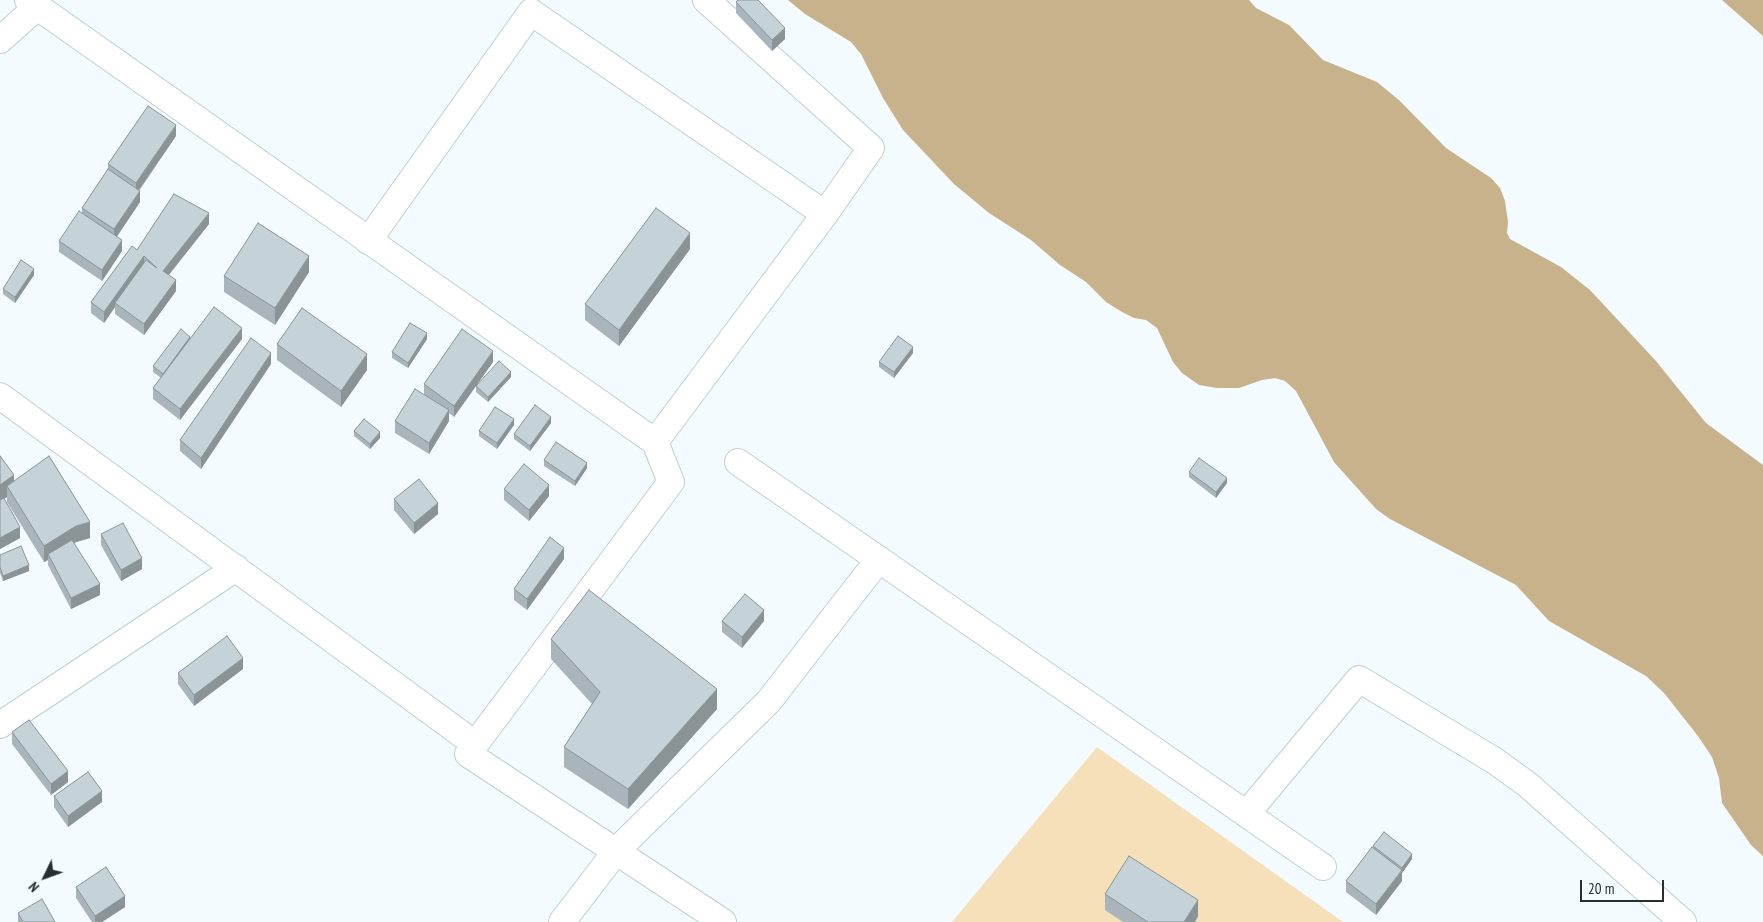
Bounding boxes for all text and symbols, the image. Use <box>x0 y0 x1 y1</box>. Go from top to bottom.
north arrow <box>20 852 70 902</box>
scale bar <box>1583 870 1667 902</box>
text: N <box>25 878 43 896</box>
text: 20 m <box>1588 879 1614 898</box>

